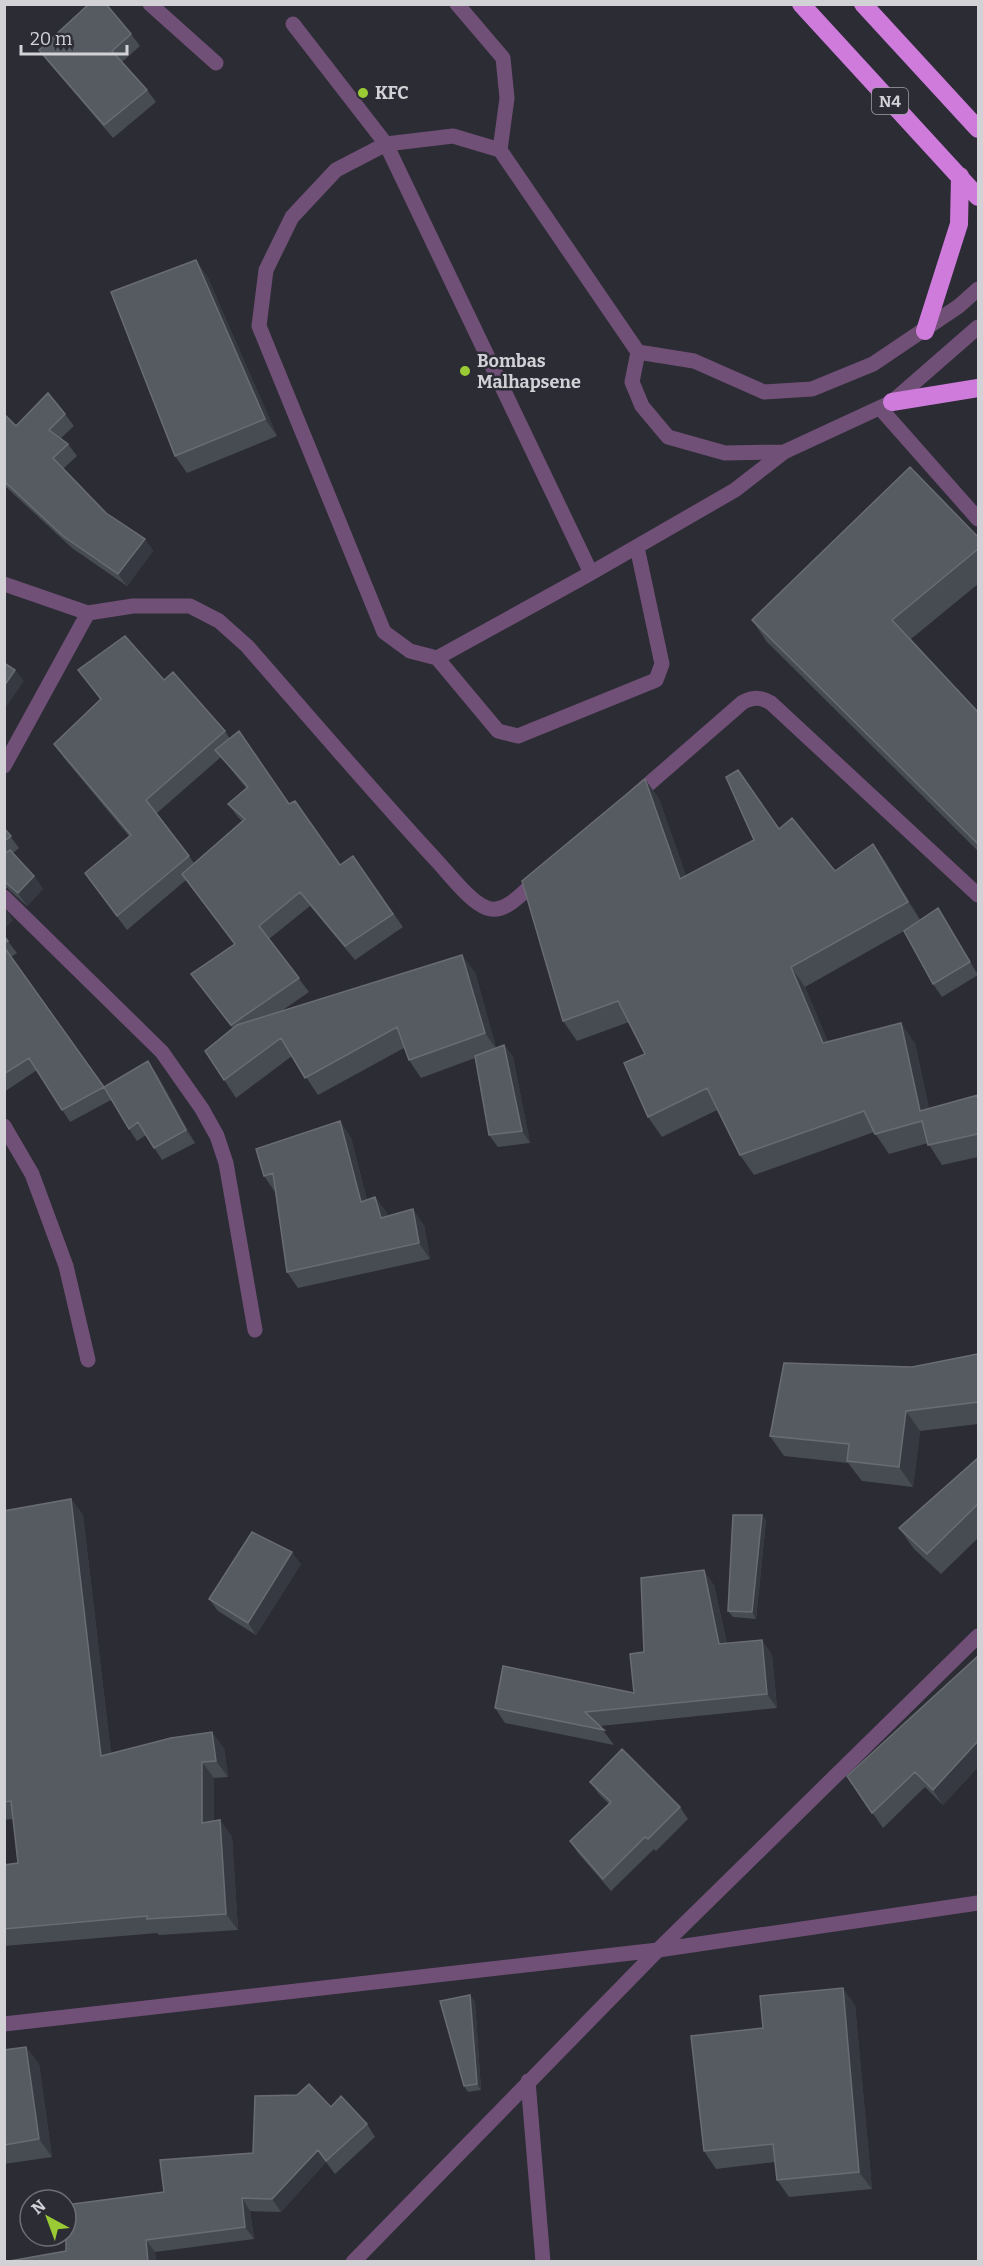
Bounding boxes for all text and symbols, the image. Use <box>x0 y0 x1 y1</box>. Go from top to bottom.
scale bar <box>21 18 128 56</box>
text: 20 m <box>30 28 72 50</box>
place label: KFC <box>375 82 409 104</box>
marker: KFC <box>356 86 370 100</box>
road number: N4 <box>872 88 908 114</box>
place label: Bombas Malhapsene <box>477 350 581 393</box>
marker: Bombas Malhapsene <box>458 364 472 378</box>
north arrow <box>18 2188 78 2248</box>
text: N <box>28 2196 49 2218</box>

